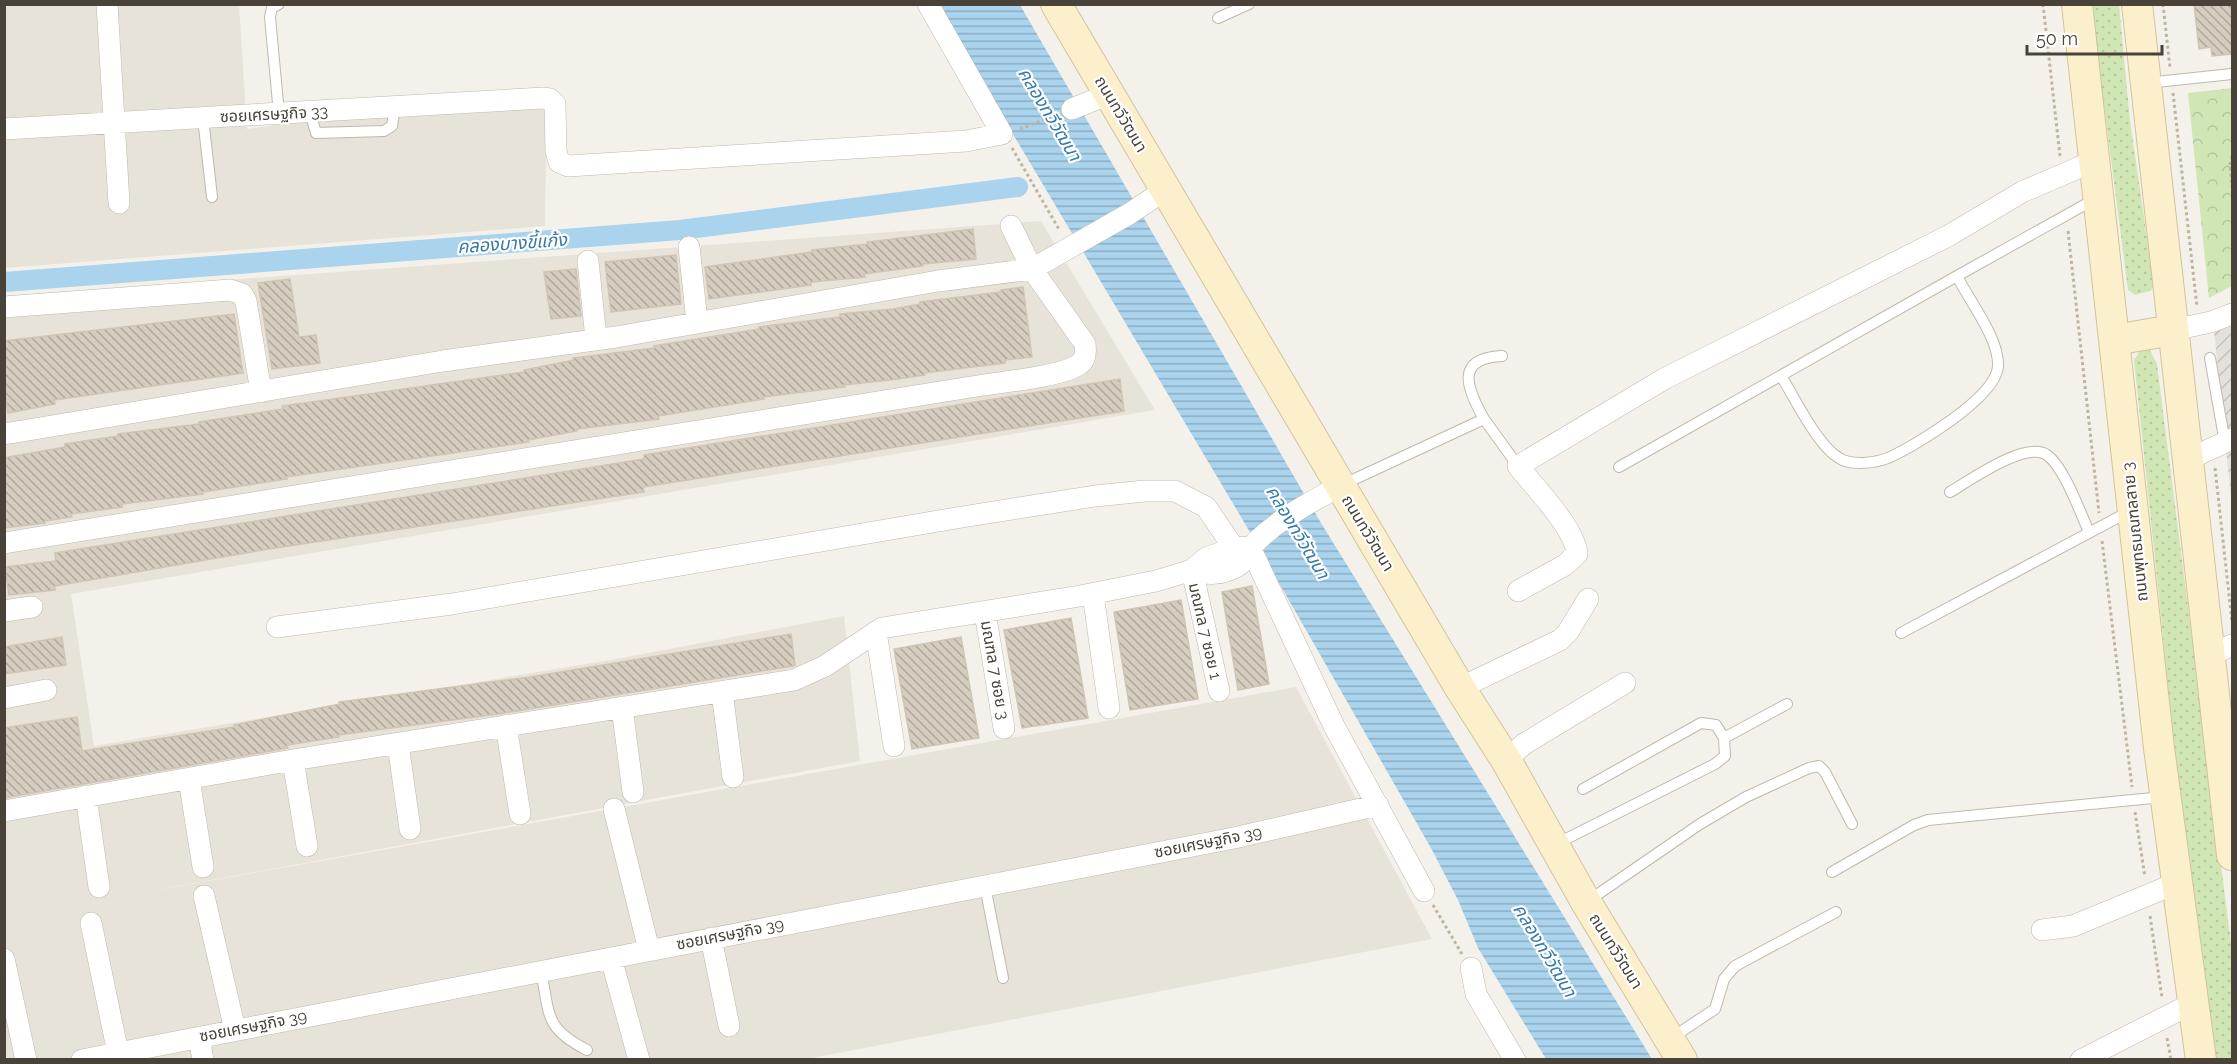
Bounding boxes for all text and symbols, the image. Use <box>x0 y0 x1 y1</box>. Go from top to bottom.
scale bar <box>2027 18 2162 56</box>
text: 50 m <box>2036 28 2078 49</box>
water label: คลองทวีวัฒนา <box>1014 64 1086 165</box>
street label: ถนนทวีวัฒนา <box>1091 72 1151 156</box>
street label: ซอยเศรษฐกิจ 33 <box>219 102 329 126</box>
water label: คลองบางขี้แก้ง <box>456 227 569 257</box>
street label: ถนนพุทธมณฑลสาย 3 <box>2118 461 2152 603</box>
water label: คลองทวีวัฒนา <box>1262 482 1334 583</box>
street label: ถนนทวีวัฒนา <box>1338 491 1398 575</box>
street label: มณฑล 7 ซอย 1 <box>1185 581 1225 681</box>
street label: มณฑล 7 ซอย 3 <box>977 619 1013 721</box>
street label: ซอยเศรษฐกิจ 39 <box>1153 822 1263 862</box>
water label: คลองทวีวัฒนา <box>1509 900 1581 1001</box>
street label: ถนนทวีวัฒนา <box>1585 910 1647 992</box>
street label: ซอยเศรษฐกิจ 39 <box>675 914 785 954</box>
street label: ซอยเศรษฐกิจ 39 <box>198 1006 308 1046</box>

